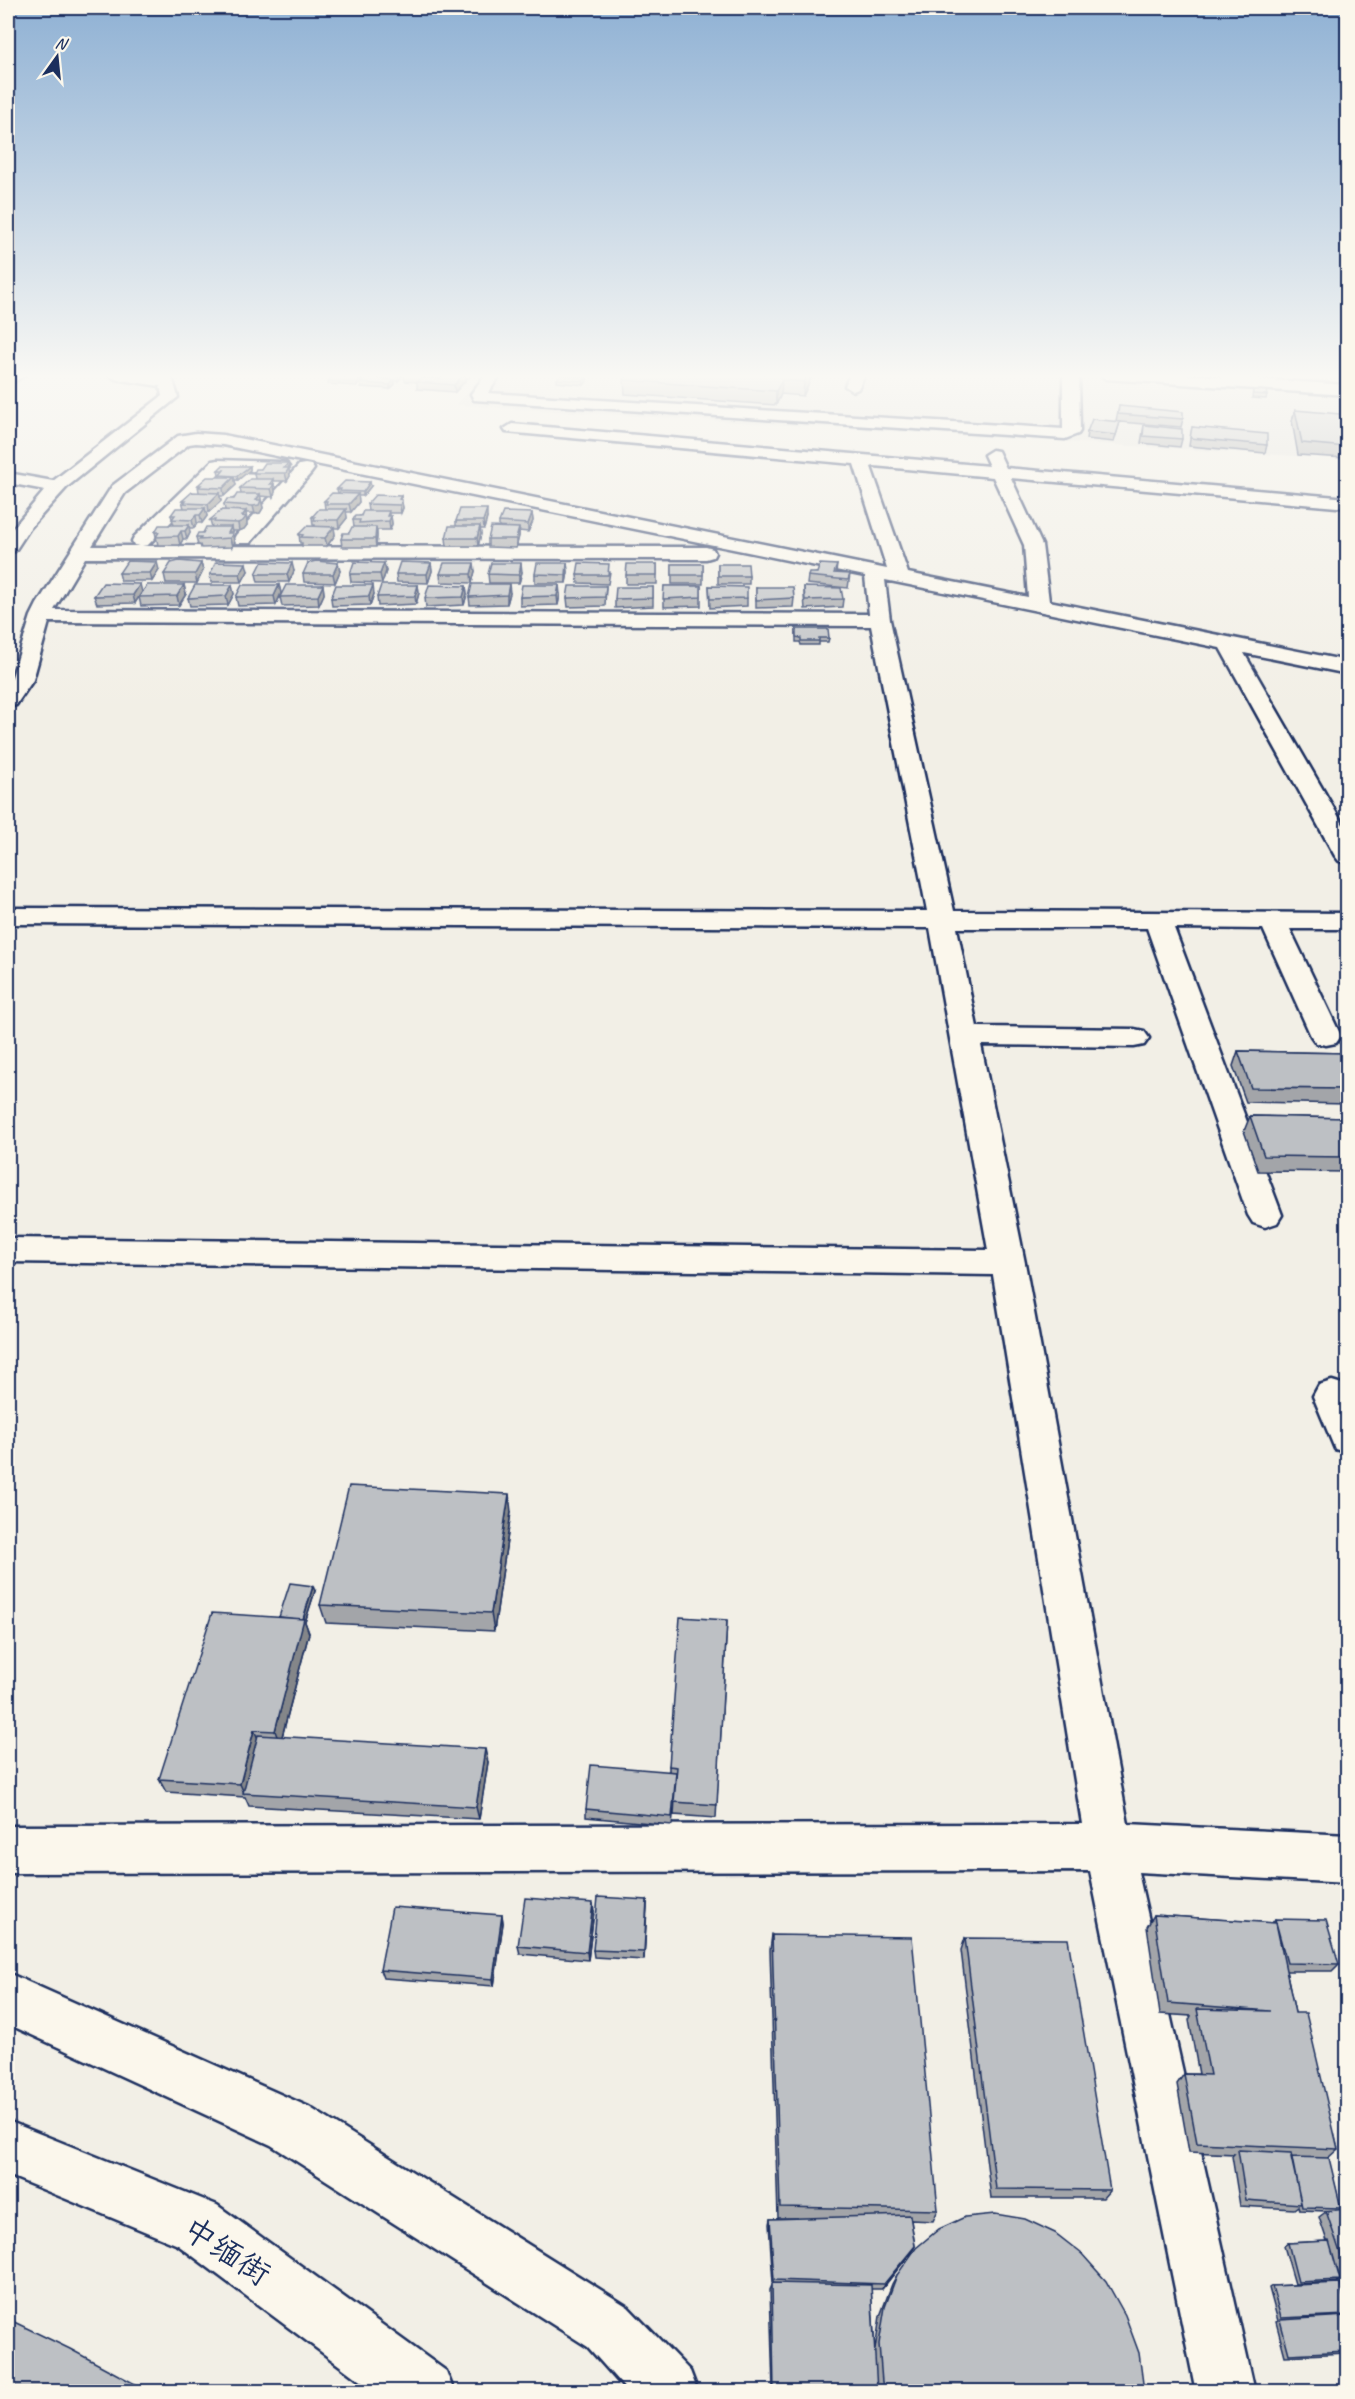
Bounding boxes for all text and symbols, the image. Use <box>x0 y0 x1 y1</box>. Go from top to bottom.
north arrow <box>27 27 87 87</box>
text: N <box>53 33 71 55</box>
street label: 中缅街 <box>175 2208 278 2295</box>

